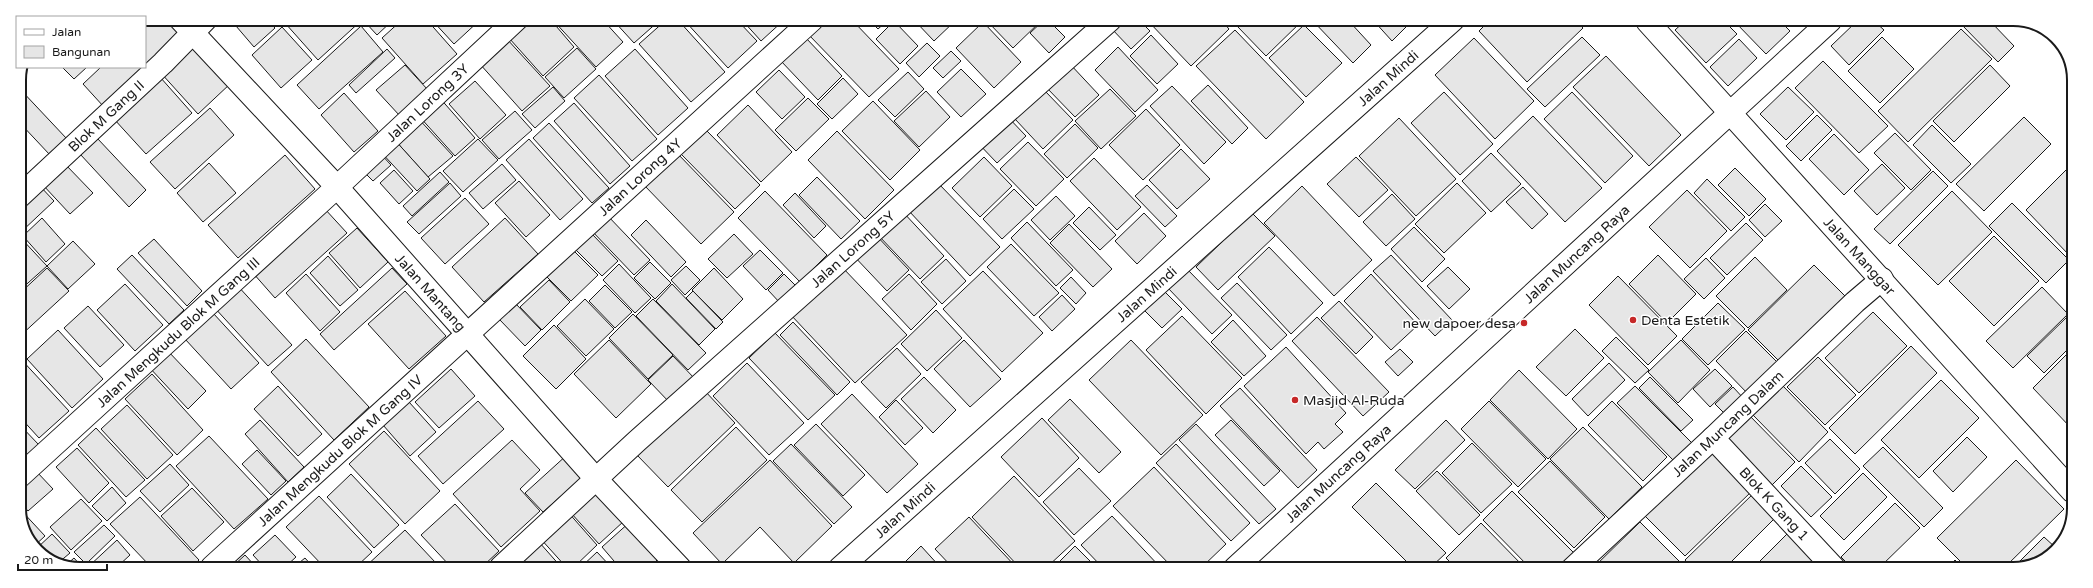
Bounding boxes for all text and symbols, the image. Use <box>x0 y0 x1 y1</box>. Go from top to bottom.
legend <box>16 16 146 68</box>
text: Jalan <box>52 25 81 39</box>
text: Bangunan <box>52 45 111 59</box>
street label: Jalan Mindi <box>1354 47 1422 110</box>
street label: Jalan Lorong 3Y <box>382 60 472 145</box>
street label: Blok M Gang II <box>65 76 148 155</box>
street label: Jalan Lorong 4Y <box>595 135 685 219</box>
street label: Jalan Muncang Raya <box>1520 201 1633 307</box>
street label: Jalan Lorong 5Y <box>807 207 898 291</box>
street label: Jalan Manggar <box>1820 214 1899 299</box>
street label: Jalan Mantang <box>392 250 470 335</box>
street label: Jalan Mengkudu Blok M Gang III <box>93 253 263 411</box>
street label: Jalan Mindi <box>1113 263 1180 326</box>
place label: Denta Estetik <box>1641 312 1730 329</box>
place label: new dapoer desa <box>1403 315 1516 332</box>
marker: Denta Estetik <box>1628 315 1638 325</box>
marker: new dapoer desa <box>1519 318 1529 328</box>
street label: Jalan Muncang Dalam <box>1668 367 1787 480</box>
street label: Jalan Mengkudu Blok M Gang IV <box>254 371 426 530</box>
place label: Masjid Al-Ruda <box>1303 392 1405 409</box>
marker: Masjid Al-Ruda <box>1290 395 1300 405</box>
street label: Jalan Muncang Raya <box>1282 420 1395 526</box>
street label: Blok K Gang 1 <box>1736 464 1813 544</box>
street label: Jalan Mindi <box>871 478 939 542</box>
scale bar <box>18 546 107 572</box>
text: 20 m <box>24 553 53 567</box>

